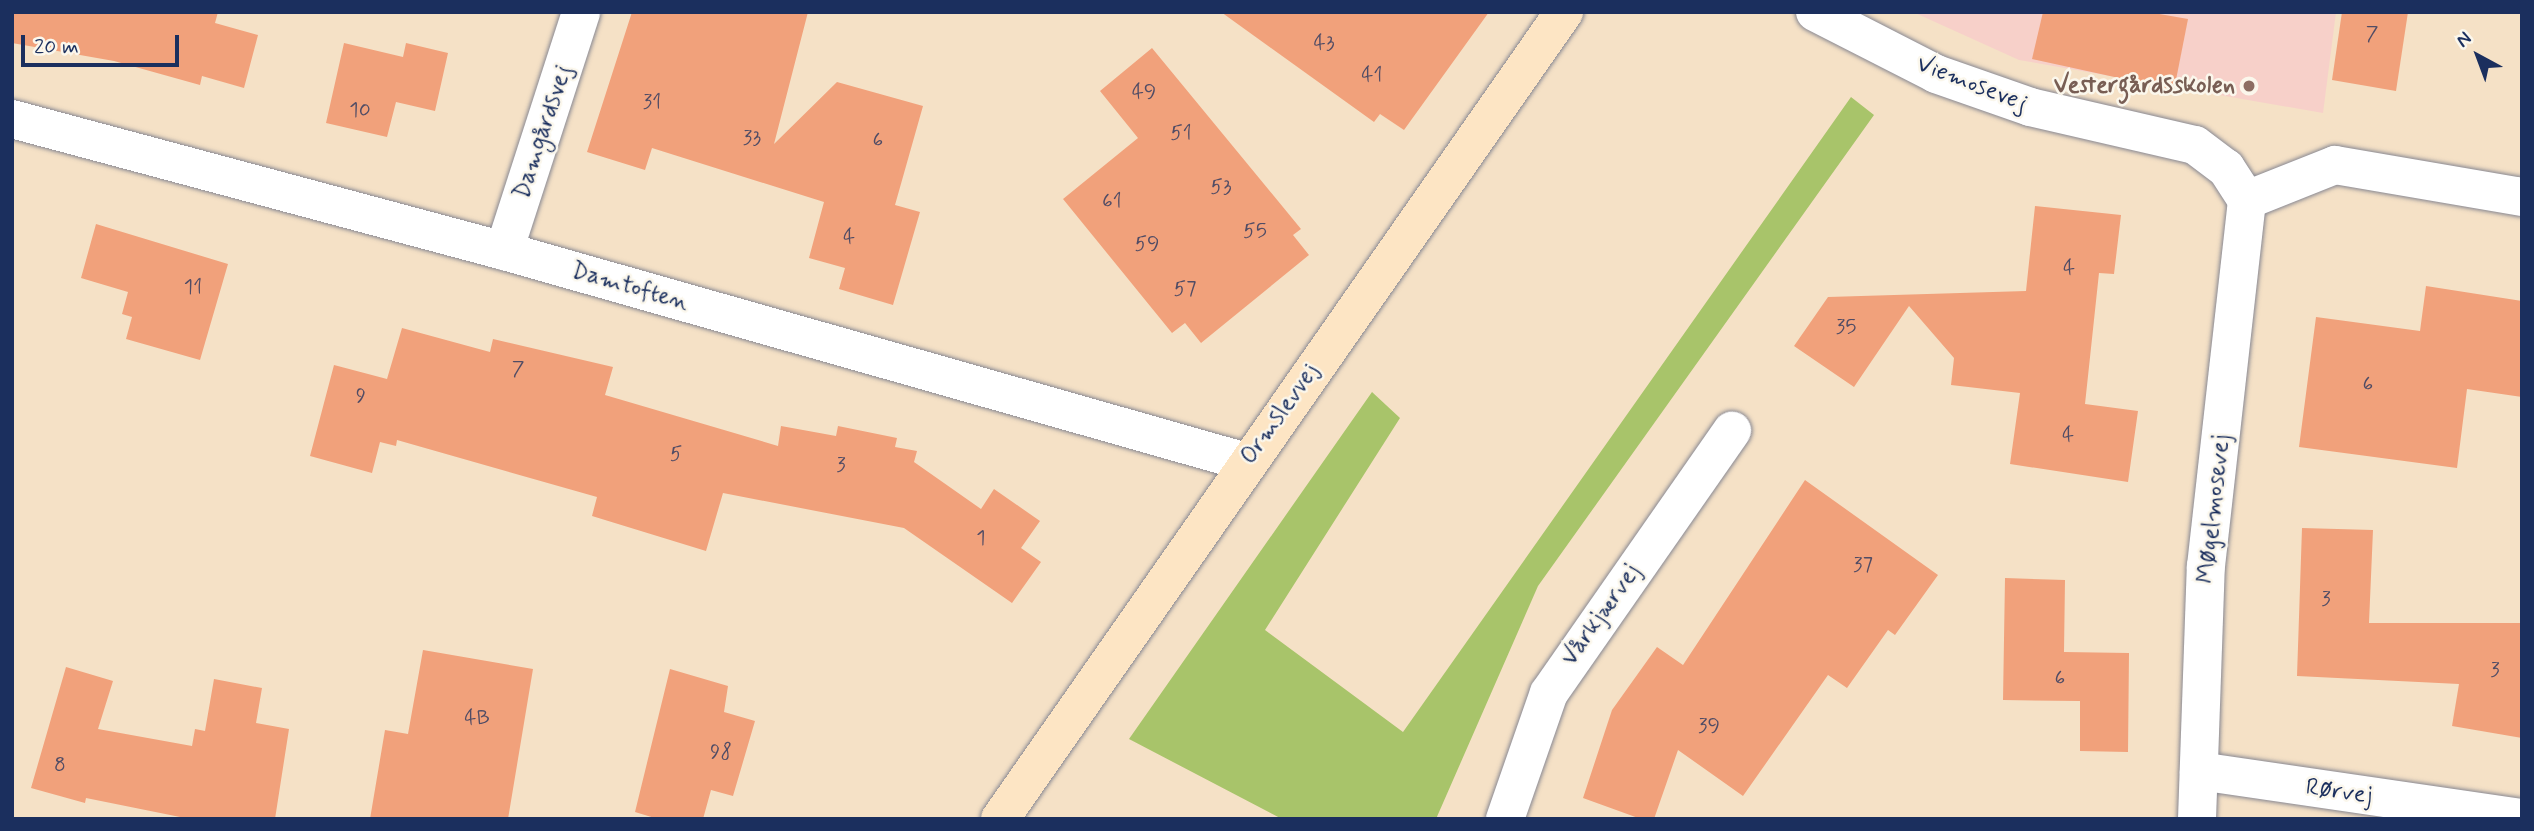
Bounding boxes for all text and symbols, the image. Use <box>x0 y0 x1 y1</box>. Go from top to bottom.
scale bar <box>24 21 182 65</box>
house number: 7 <box>2366 21 2378 47</box>
north arrow <box>2443 21 2513 91</box>
text: N <box>2451 26 2477 53</box>
house number: 43 <box>1313 30 1335 56</box>
text: 20 m <box>34 33 79 61</box>
street label: Viemosevej <box>1912 50 2032 118</box>
street label: Damgårdsvej <box>508 61 578 203</box>
house number: 41 <box>1361 62 1383 88</box>
place label: Vestergårdsskolen <box>2054 72 2235 100</box>
marker: Vestergårdsskolen <box>2241 78 2257 94</box>
house number: 49 <box>1132 79 1156 105</box>
house number: 31 <box>643 89 661 115</box>
house number: 10 <box>349 97 371 123</box>
house number: 51 <box>1170 120 1192 146</box>
house number: 33 <box>743 125 761 151</box>
house number: 6 <box>873 127 883 153</box>
house number: 53 <box>1210 174 1232 200</box>
house number: 61 <box>1102 188 1122 214</box>
house number: 55 <box>1243 218 1267 244</box>
house number: 4 <box>843 224 855 250</box>
house number: 59 <box>1134 231 1160 257</box>
house number: 4 <box>2063 255 2075 281</box>
street label: Damtoften <box>568 257 692 317</box>
house number: 11 <box>184 274 202 300</box>
house number: 57 <box>1173 276 1197 302</box>
house number: 35 <box>1836 314 1856 340</box>
house number: 7 <box>512 356 524 382</box>
street label: Ormslevvej <box>1235 358 1325 470</box>
house number: 6 <box>2363 371 2373 397</box>
house number: 9 <box>356 383 366 409</box>
house number: 4 <box>2062 422 2074 448</box>
street label: Møgelmosevej <box>2192 433 2236 585</box>
house number: 5 <box>670 441 682 467</box>
house number: 3 <box>836 452 846 478</box>
house number: 1 <box>976 525 986 551</box>
house number: 37 <box>1853 552 1873 578</box>
street label: Vårkjærvej <box>1555 558 1647 672</box>
house number: 3 <box>2321 586 2331 612</box>
house number: 3 <box>2490 657 2500 683</box>
house number: 6 <box>2055 665 2065 691</box>
house number: 4B <box>464 705 490 731</box>
house number: 39 <box>1698 713 1720 739</box>
house number: 98 <box>710 739 732 765</box>
house number: 8 <box>54 752 66 778</box>
street label: Rørvej <box>2304 773 2374 811</box>

